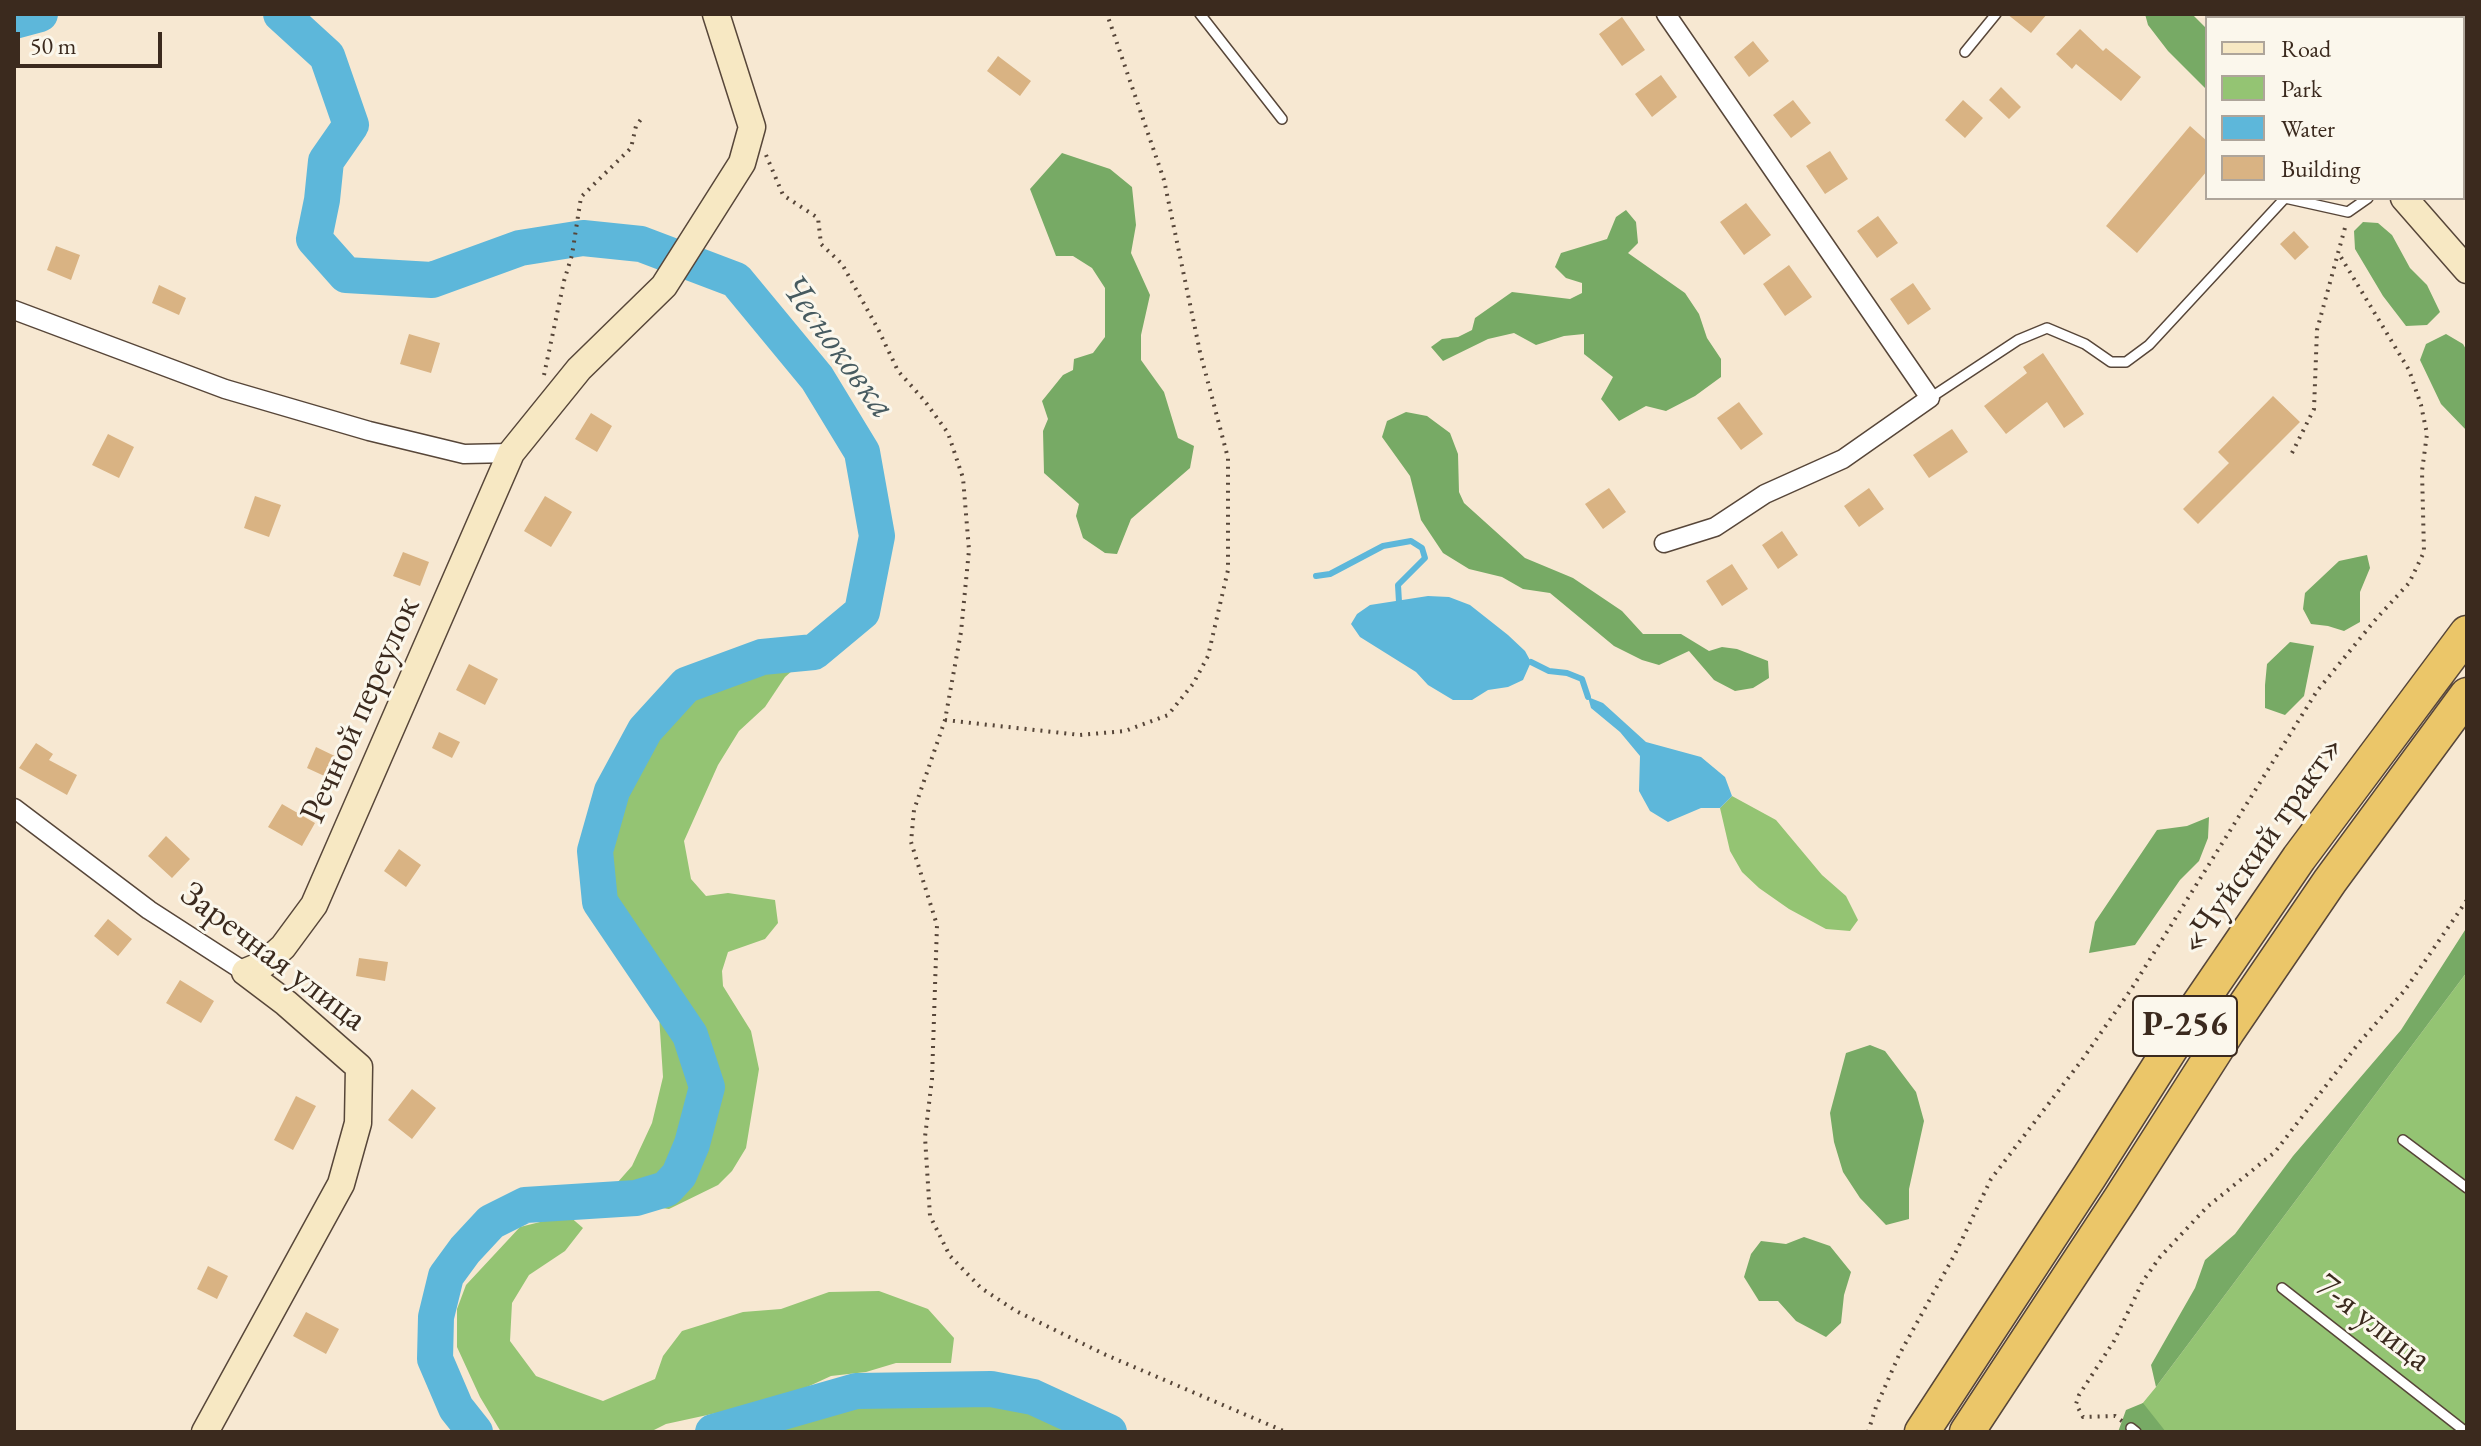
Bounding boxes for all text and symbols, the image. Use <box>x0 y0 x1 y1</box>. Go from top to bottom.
scale bar <box>20 16 166 66</box>
legend <box>2205 16 2465 200</box>
text: 50 m <box>30 30 77 61</box>
text: Road <box>2281 33 2331 64</box>
text: Park <box>2281 73 2322 104</box>
text: Water <box>2281 113 2335 144</box>
text: Building <box>2281 153 2361 184</box>
water label: Чесноковка <box>769 266 905 428</box>
street label: Речной переулок <box>292 590 430 830</box>
street label: «Чуйский тракт» <box>2171 728 2353 962</box>
street label: Заречная улица <box>171 873 375 1041</box>
road number: Р-256 <box>2133 996 2237 1056</box>
street label: 7-я улица <box>2307 1265 2439 1381</box>

